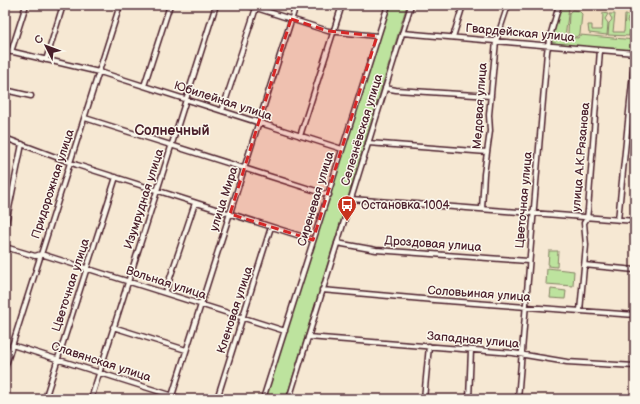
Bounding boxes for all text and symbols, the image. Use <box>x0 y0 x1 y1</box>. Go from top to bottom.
street label: Гвардейская улица <box>465 21 575 45</box>
north arrow <box>26 26 66 66</box>
text: С <box>32 32 47 47</box>
street label: Медовая улица <box>469 62 491 150</box>
street label: Селезнёвская улица <box>338 72 386 188</box>
street label: Юбилейная улица <box>172 78 274 124</box>
street label: улица А.К.Рязанова <box>569 102 593 212</box>
district label: Солнечный <box>134 122 210 139</box>
street label: Придорожная улица <box>28 127 78 241</box>
street label: Изумрудная улица <box>121 147 167 251</box>
street label: Сиреневая улица <box>294 150 338 248</box>
street label: Цветочная улица <box>512 151 536 249</box>
street label: улица Мира <box>207 165 241 233</box>
bus stop icon: Остановка 1004 <box>336 194 358 222</box>
place label: Остановка 1004 <box>361 198 451 213</box>
street label: Дроздовая улица <box>384 233 482 255</box>
street label: Цветочная улица <box>49 237 93 333</box>
street label: Вольная улица <box>124 263 208 303</box>
street label: Кленовая улица <box>214 265 256 355</box>
street label: Соловьиная улица <box>427 283 531 305</box>
street label: Западная улица <box>426 328 520 352</box>
street label: Славянская улица <box>49 339 153 385</box>

